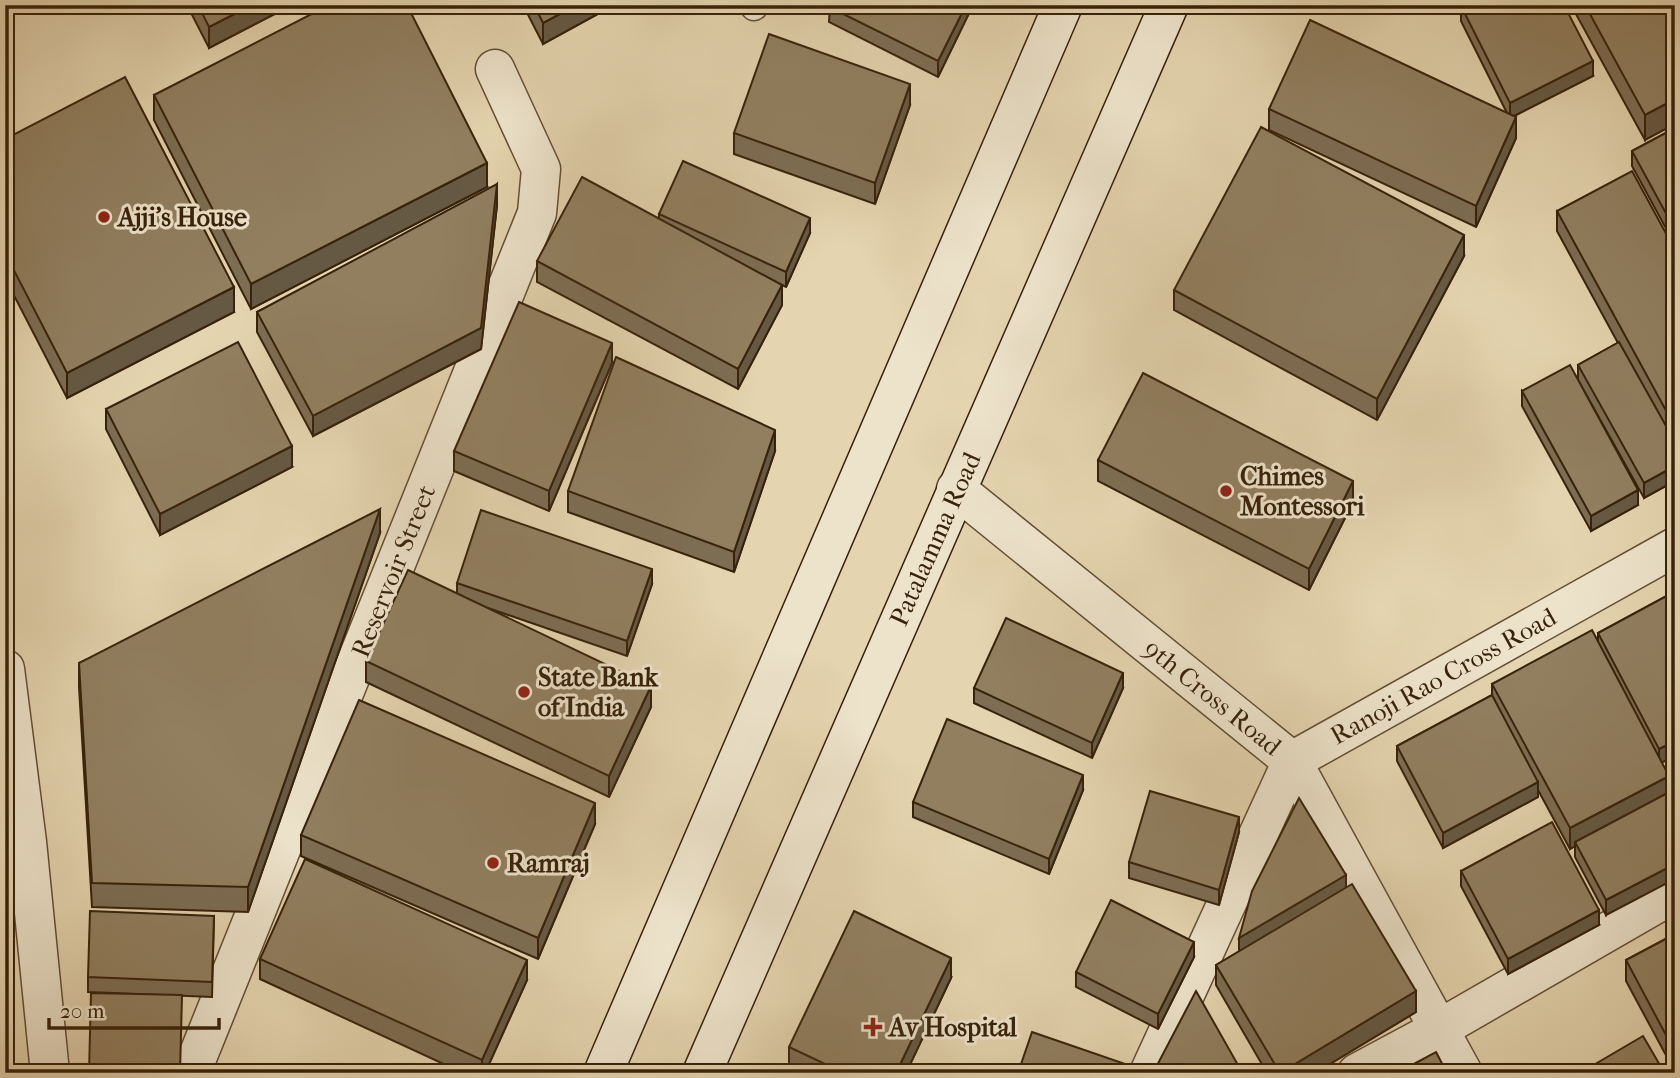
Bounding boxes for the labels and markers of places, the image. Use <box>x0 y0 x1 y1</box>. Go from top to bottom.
place label: Ajji's House <box>116 202 247 233</box>
marker: Ajji's House <box>96 209 112 225</box>
place label: Chimes Montessori <box>1240 461 1365 522</box>
marker: Chimes Montessori <box>1218 483 1234 499</box>
place label: State Bank of India <box>538 662 659 723</box>
marker: State Bank of India <box>516 684 532 700</box>
place label: Ramraj <box>507 848 590 879</box>
marker: Ramraj <box>485 855 501 871</box>
place label: Av Hospital <box>887 1012 1018 1043</box>
marker: Av Hospital <box>863 1017 883 1037</box>

